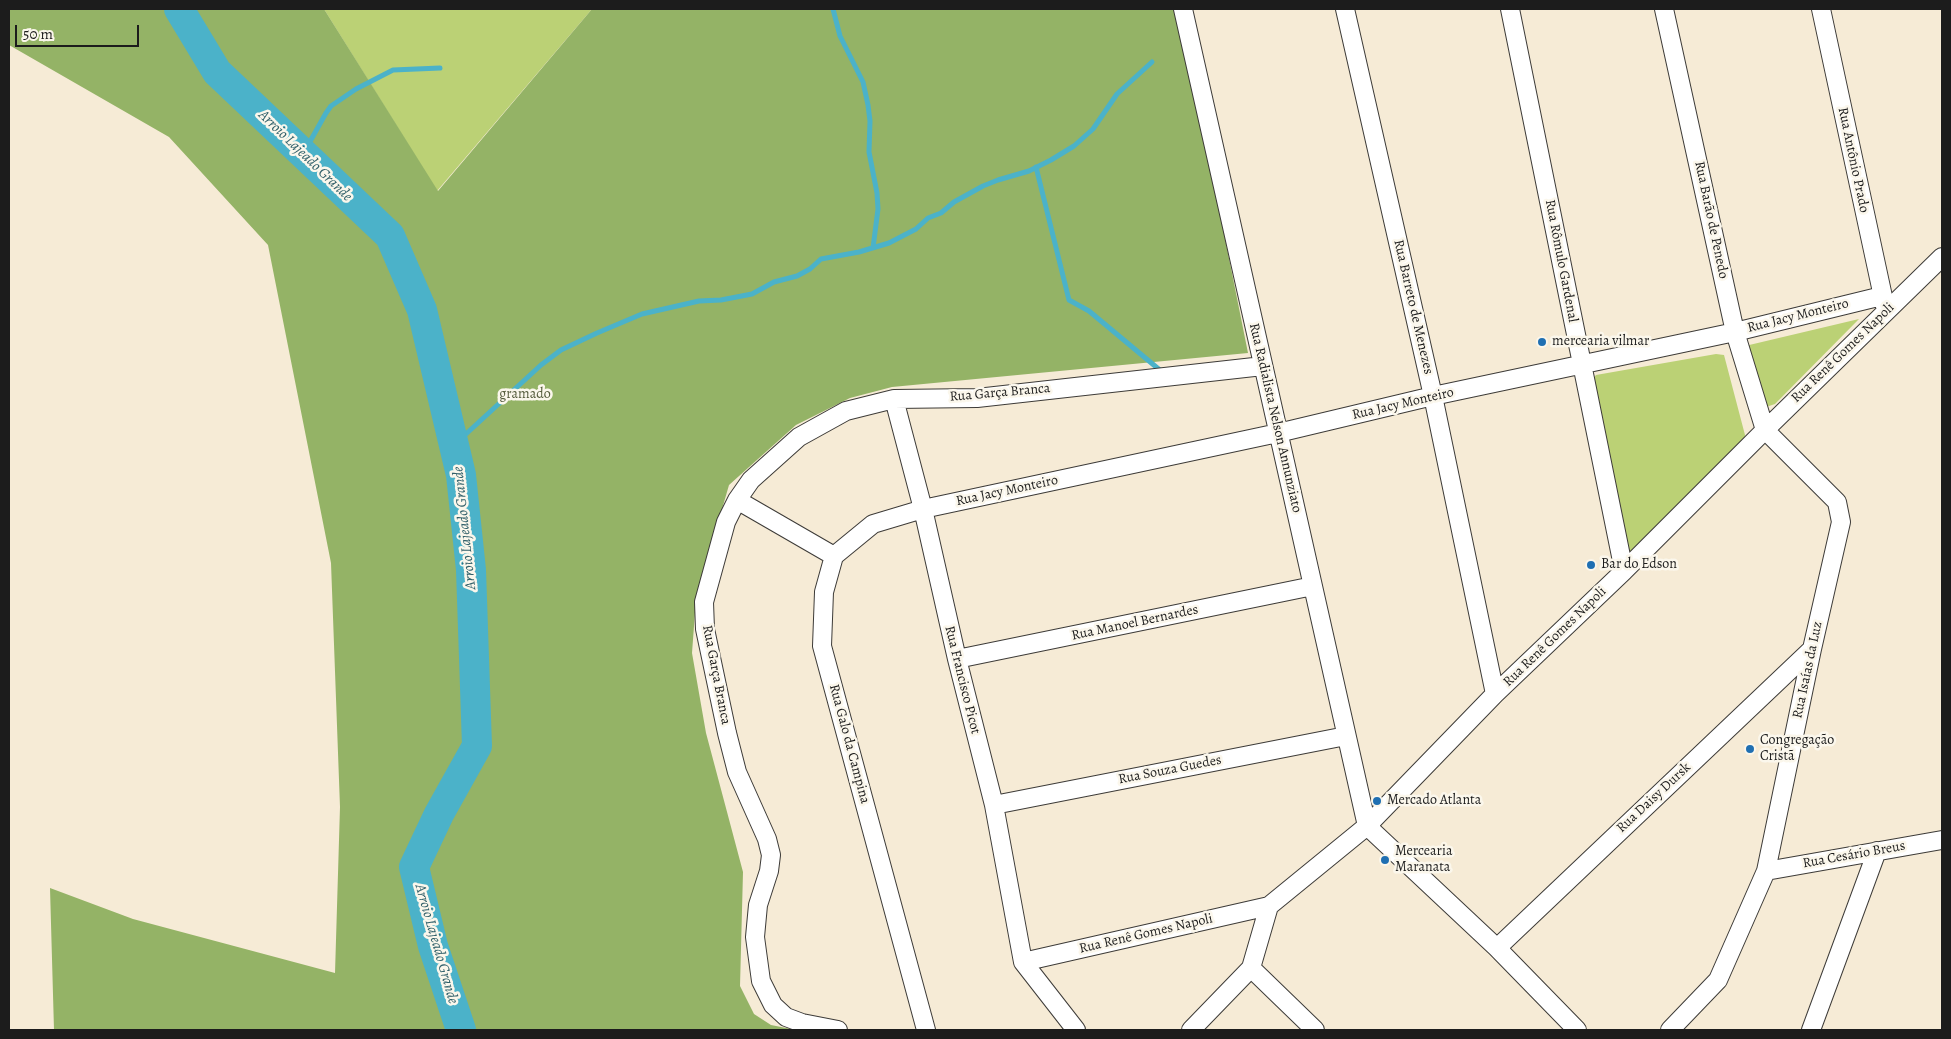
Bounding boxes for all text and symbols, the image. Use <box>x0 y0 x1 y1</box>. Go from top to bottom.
scale bar <box>18 15 141 47</box>
text: 50 m <box>23 24 53 44</box>
street label: Rua Antônio Prado <box>1834 106 1872 214</box>
water label: Arroio Lajeado Grande <box>254 107 356 205</box>
street label: Rua Barão de Penedo <box>1690 160 1732 280</box>
street label: Rua Rômulo Gardenal <box>1541 198 1581 324</box>
street label: Rua Barreto de Menezes <box>1389 238 1437 376</box>
street label: Rua Jacy Monteiro <box>1746 295 1850 337</box>
street label: Rua Renê Gomes Napoli <box>1788 300 1898 406</box>
street label: Rua Radialista Nelson Annunziato <box>1245 321 1305 515</box>
place label: mercearia vilmar <box>1552 334 1649 350</box>
marker: mercearia vilmar <box>1536 336 1548 348</box>
street label: Rua Garça Branca <box>949 380 1051 406</box>
street label: Rua Jacy Monteiro <box>1350 384 1456 424</box>
park label: gramado <box>499 387 551 403</box>
water label: Arroio Lajeado Grande <box>450 466 480 590</box>
street label: Rua Jacy Monteiro <box>954 472 1060 510</box>
place label: Bar do Edson <box>1601 557 1677 573</box>
marker: Bar do Edson <box>1585 559 1597 571</box>
street label: Rua Renê Gomes Napoli <box>1500 584 1610 690</box>
street label: Rua Manoel Bernardes <box>1070 601 1200 645</box>
street label: Rua Isaías da Luz <box>1790 620 1826 720</box>
street label: Rua Garça Branca <box>698 624 734 726</box>
street label: Rua Francisco Picot <box>940 624 984 736</box>
street label: Rua Galo da Campina <box>825 682 873 806</box>
place label: Congregação Cristã <box>1760 733 1834 766</box>
marker: Congregação Cristã <box>1744 743 1756 755</box>
street label: Rua Souza Guedes <box>1117 752 1223 788</box>
street label: Rua Daisy Dursk <box>1613 759 1695 837</box>
place label: Mercado Atlanta <box>1387 793 1481 809</box>
marker: Mercado Atlanta <box>1371 795 1383 807</box>
street label: Rua Cesário Breus <box>1801 838 1907 872</box>
place label: Mercearia Maranata <box>1395 844 1452 876</box>
marker: Mercearia Maranata <box>1379 854 1391 866</box>
water label: Arroio Lajeado Grande <box>410 882 462 1006</box>
street label: Rua Renê Gomes Napoli <box>1078 910 1214 958</box>

